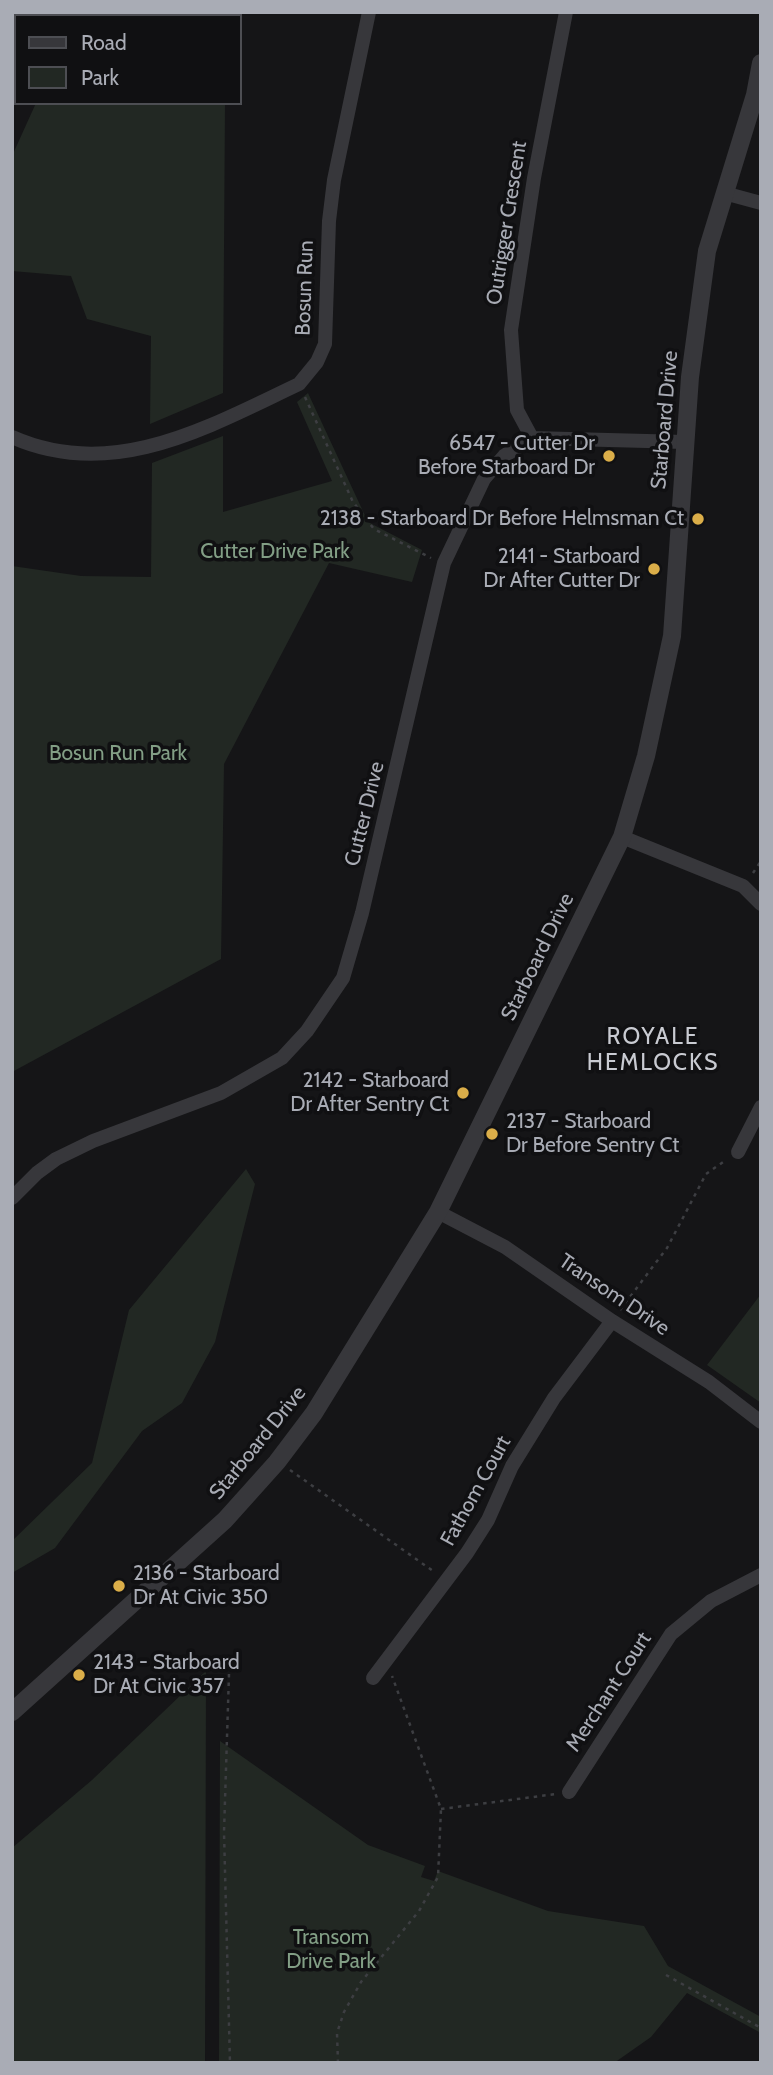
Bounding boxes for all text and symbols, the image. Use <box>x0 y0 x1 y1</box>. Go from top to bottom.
legend <box>14 14 242 105</box>
text: Road <box>81 30 127 55</box>
text: Park <box>81 65 119 90</box>
street label: Outrigger Crescent <box>482 139 532 307</box>
street label: Bosun Run <box>291 240 319 336</box>
street label: Starboard Drive <box>646 350 684 490</box>
place label: 6547 - Cutter Dr Before Starboard Dr <box>418 431 595 481</box>
marker: 6547 - Cutter Dr Before Starboard Dr <box>601 448 617 464</box>
place label: 2138 - Starboard Dr Before Helmsman Ct <box>320 506 684 532</box>
marker: 2138 - Starboard Dr Before Helmsman Ct <box>690 511 706 527</box>
park label: Cutter Drive Park <box>200 539 350 565</box>
place label: 2141 - Starboard Dr After Cutter Dr <box>483 544 640 594</box>
marker: 2141 - Starboard Dr After Cutter Dr <box>646 561 662 577</box>
park label: Bosun Run Park <box>49 741 187 767</box>
street label: Cutter Drive <box>340 759 390 869</box>
street label: Starboard Drive <box>496 889 580 1025</box>
district label: ROYALE HEMLOCKS <box>588 1023 718 1077</box>
place label: 2142 - Starboard Dr After Sentry Ct <box>290 1068 449 1118</box>
marker: 2142 - Starboard Dr After Sentry Ct <box>455 1085 471 1101</box>
place label: 2137 - Starboard Dr Before Sentry Ct <box>506 1109 679 1159</box>
marker: 2137 - Starboard Dr Before Sentry Ct <box>484 1126 500 1142</box>
street label: Transom Drive <box>554 1249 674 1341</box>
street label: Starboard Drive <box>205 1381 311 1505</box>
street label: Fathom Court <box>435 1432 517 1550</box>
place label: 2136 - Starboard Dr At Civic 350 <box>133 1561 280 1611</box>
marker: 2136 - Starboard Dr At Civic 350 <box>111 1578 127 1594</box>
street label: Merchant Court <box>561 1628 657 1756</box>
place label: 2143 - Starboard Dr At Civic 357 <box>93 1650 240 1700</box>
marker: 2143 - Starboard Dr At Civic 357 <box>71 1667 87 1683</box>
park label: Transom Drive Park <box>286 1925 376 1975</box>

